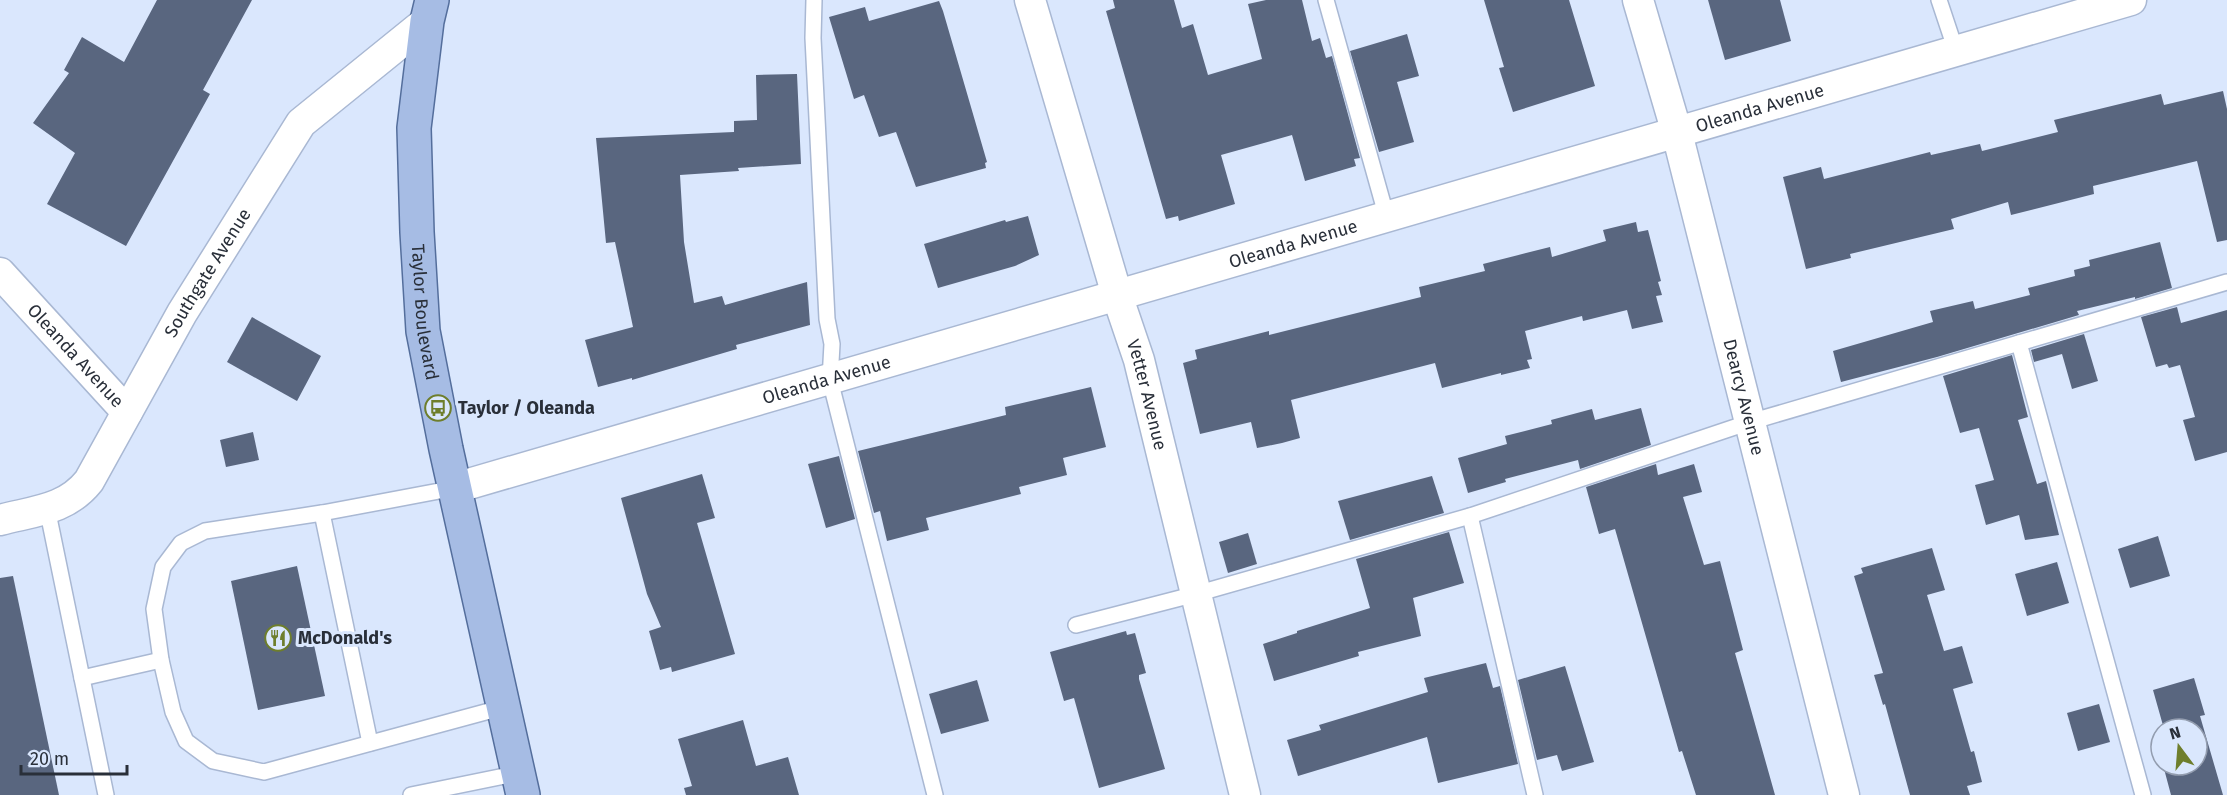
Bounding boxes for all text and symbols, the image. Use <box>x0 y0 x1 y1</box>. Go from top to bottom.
street label: Oleanda Avenue <box>1693 79 1827 137</box>
street label: Southgate Avenue <box>160 204 256 341</box>
street label: Oleanda Avenue <box>1226 215 1360 273</box>
street label: Taylor Boulevard <box>407 244 443 382</box>
street label: Oleanda Avenue <box>23 299 128 412</box>
street label: Dearcy Avenue <box>1718 336 1769 458</box>
street label: Vetter Avenue <box>1122 337 1172 453</box>
street label: Oleanda Avenue <box>760 351 893 409</box>
bus stop icon: Taylor / Oleanda <box>423 393 453 423</box>
place label: Taylor / Oleanda <box>458 397 595 419</box>
restaurant icon: McDonald's <box>263 623 293 653</box>
place label: McDonald's <box>298 627 392 649</box>
north arrow <box>2149 717 2209 777</box>
text: N <box>2167 722 2183 744</box>
scale bar <box>21 738 128 776</box>
text: 20 m <box>30 748 69 770</box>

